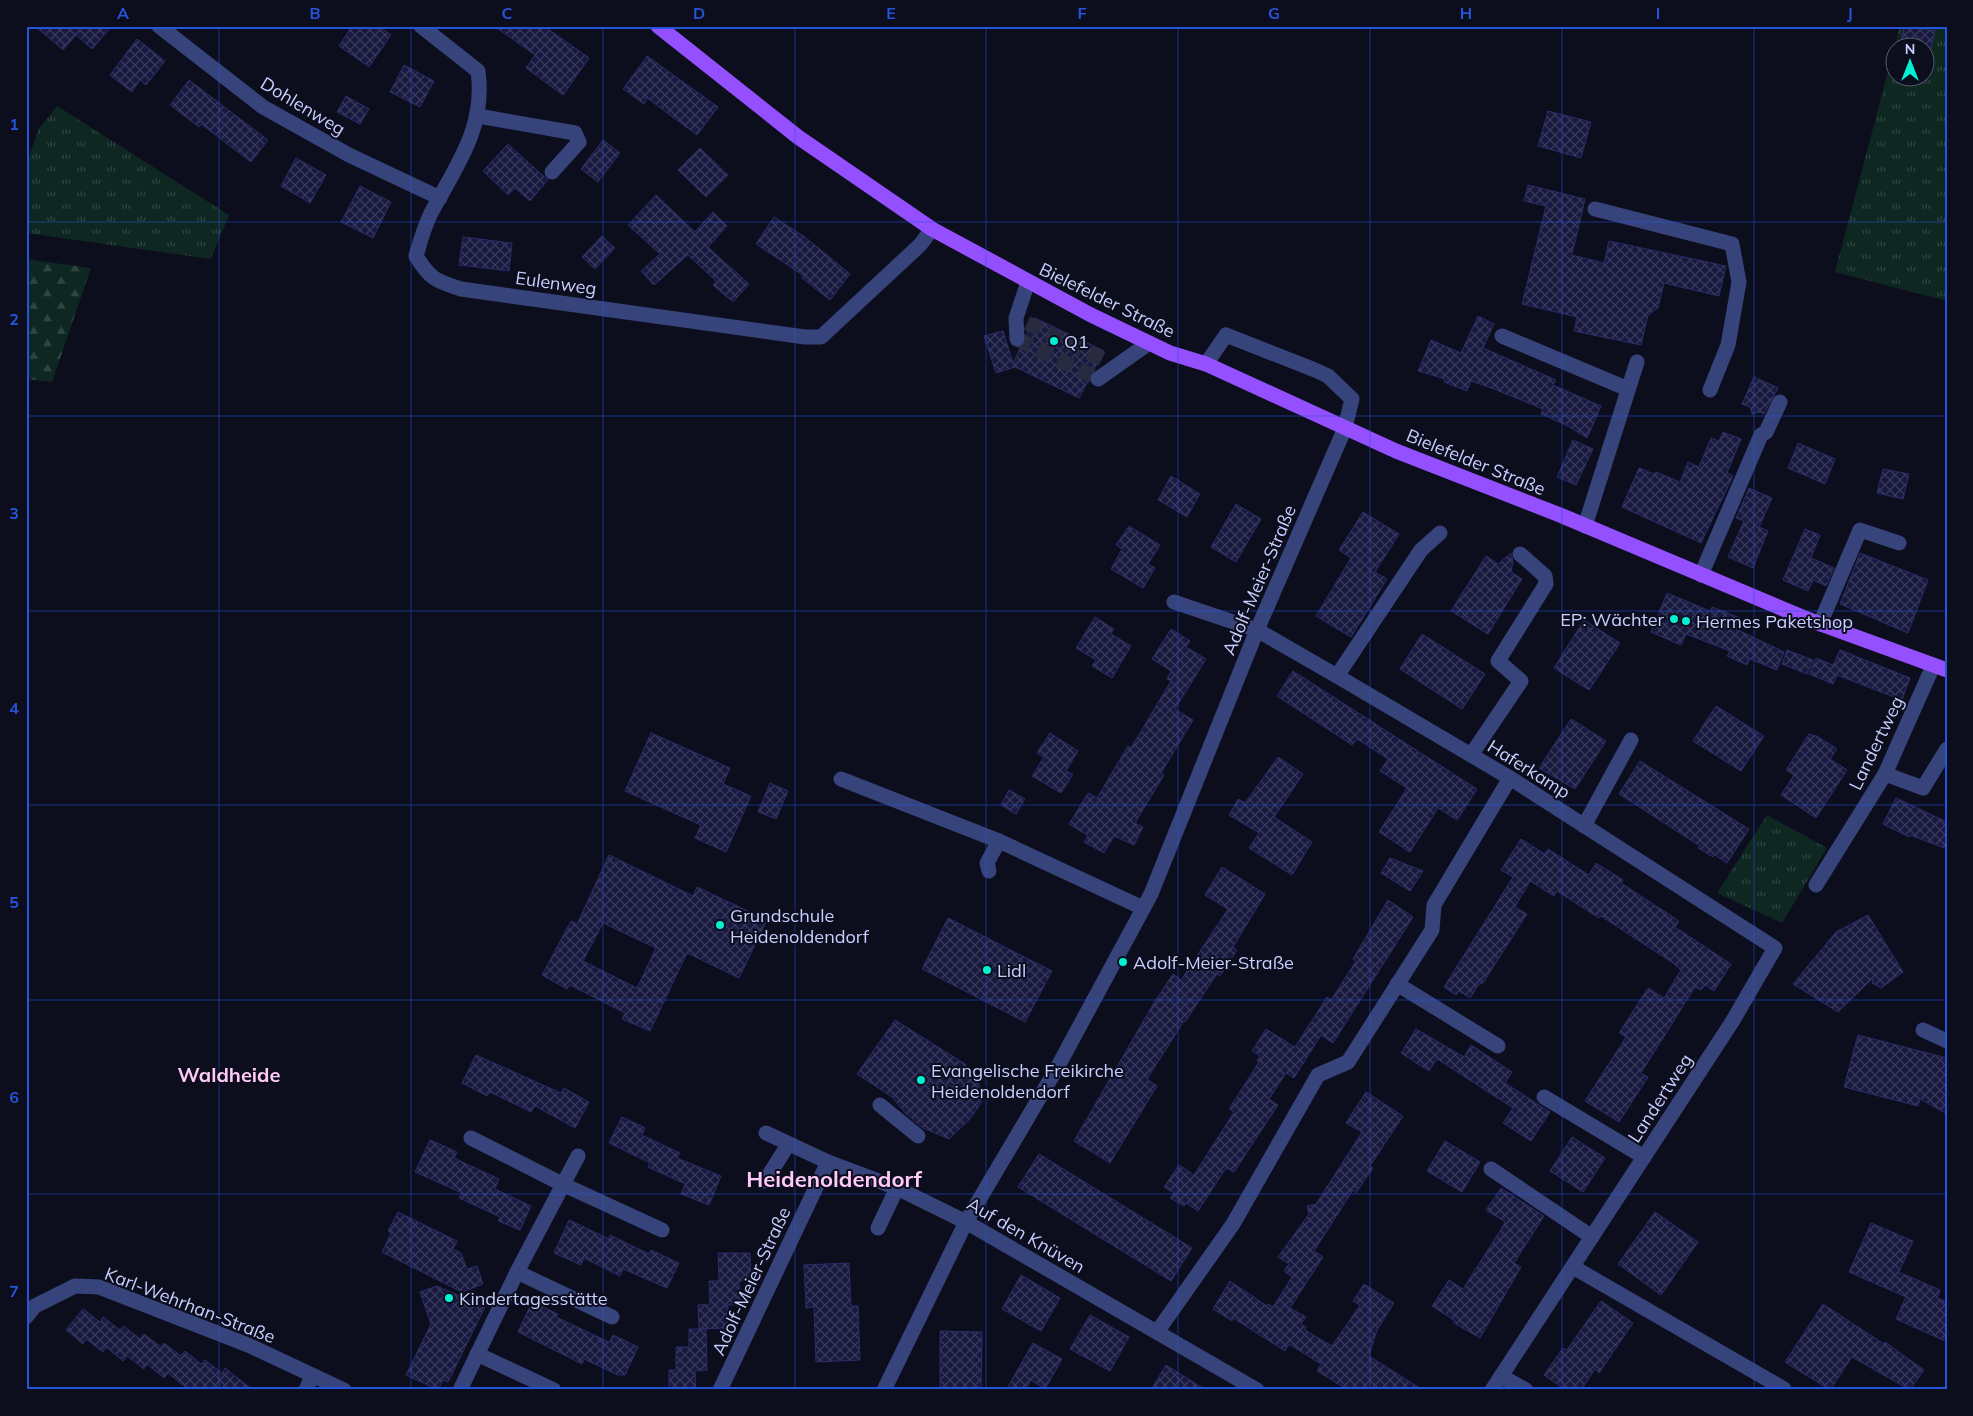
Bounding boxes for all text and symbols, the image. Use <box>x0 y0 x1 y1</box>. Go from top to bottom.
text: A <box>117 3 129 23</box>
text: B <box>309 3 321 23</box>
text: C <box>502 3 513 23</box>
text: D <box>693 3 705 23</box>
text: E <box>886 3 896 23</box>
text: F <box>1077 3 1087 23</box>
text: G <box>1268 3 1280 23</box>
text: H <box>1460 3 1472 23</box>
text: I <box>1656 3 1660 23</box>
text: J <box>1847 3 1853 23</box>
north arrow <box>1886 38 1936 88</box>
text: N <box>1905 40 1915 58</box>
street label: Dohlenweg <box>256 72 350 140</box>
text: 1 <box>9 114 19 134</box>
street label: Bielefelder Straße <box>1035 257 1179 343</box>
street label: Eulenweg <box>514 266 598 300</box>
text: 2 <box>9 309 19 329</box>
place label: Q1 <box>1064 330 1089 353</box>
marker: Q1 <box>1048 335 1060 347</box>
street label: Bielefelder Straße <box>1403 424 1549 500</box>
street label: Adolf-Meier-Straße <box>1217 501 1301 659</box>
text: 3 <box>9 503 19 523</box>
place label: EP: Wächter <box>1560 608 1664 631</box>
place label: Hermes Paketshop <box>1696 610 1853 633</box>
marker: EP: Wächter <box>1668 613 1680 625</box>
marker: Hermes Paketshop <box>1680 615 1692 627</box>
street label: Landertweg <box>1843 692 1909 794</box>
text: 4 <box>9 698 19 718</box>
street label: Haferkamp <box>1483 735 1575 803</box>
text: 5 <box>9 892 19 912</box>
place label: Grundschule Heidenoldendorf <box>730 904 870 948</box>
marker: Grundschule Heidenoldendorf <box>714 919 726 931</box>
place label: Adolf-Meier-Straße <box>1133 951 1294 974</box>
marker: Adolf-Meier-Straße <box>1117 956 1129 968</box>
place label: Lidl <box>997 959 1026 982</box>
marker: Lidl <box>981 964 993 976</box>
street label: Landertweg <box>1623 1049 1697 1147</box>
place label: Evangelische Freikirche Heidenoldendorf <box>931 1059 1124 1103</box>
district label: Waldheide <box>178 1062 280 1087</box>
marker: Evangelische Freikirche Heidenoldendorf <box>915 1074 927 1086</box>
text: 6 <box>9 1087 19 1107</box>
district label: Heidenoldendorf <box>746 1165 923 1193</box>
street label: Auf den Knüven <box>963 1192 1089 1278</box>
street label: Adolf-Meier-Straße <box>707 1203 795 1359</box>
street label: Karl-Wehrhan-Straße <box>101 1262 279 1348</box>
text: 7 <box>9 1281 19 1301</box>
place label: Kindertagesstätte <box>459 1287 608 1310</box>
marker: Kindertagesstätte <box>443 1292 455 1304</box>

